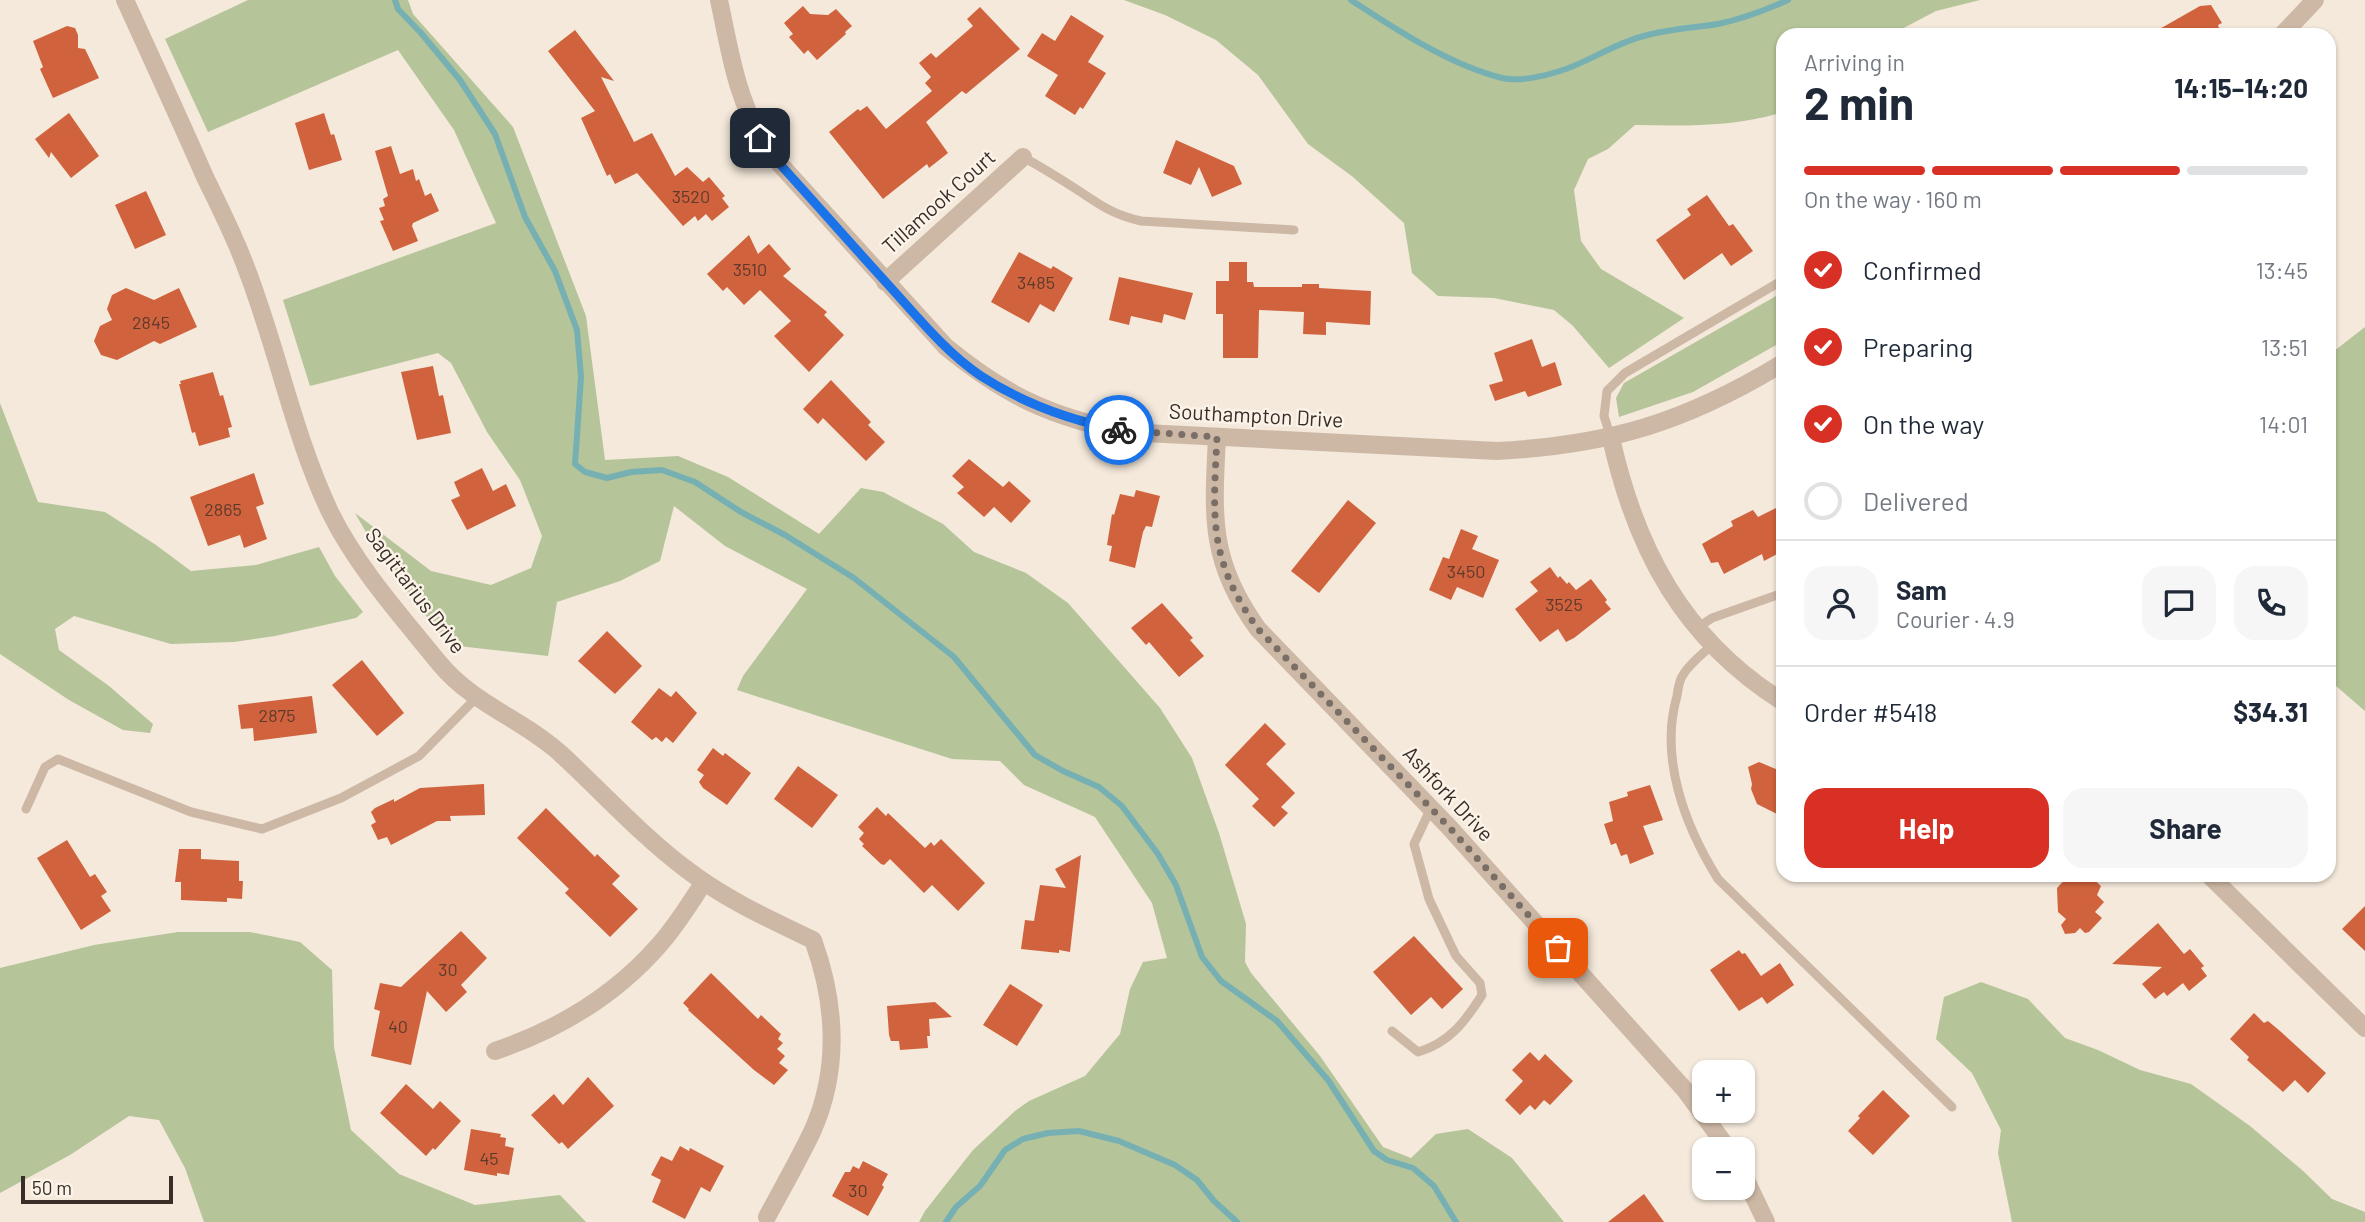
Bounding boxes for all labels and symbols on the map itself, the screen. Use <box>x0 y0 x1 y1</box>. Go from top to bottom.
pin <box>730 108 790 168</box>
street label: Tillamook Court <box>876 144 1000 258</box>
house number: 3520 <box>672 185 710 207</box>
house number: 3510 <box>733 258 767 280</box>
house number: 3485 <box>1017 271 1055 293</box>
house number: 2845 <box>132 311 170 333</box>
courier <box>1084 395 1154 465</box>
street label: Southampton Drive <box>1168 397 1344 432</box>
house number: 2865 <box>204 498 242 520</box>
street label: Sagittarius Drive <box>361 522 472 658</box>
house number: 3450 <box>1447 560 1485 582</box>
house number: 3525 <box>1545 593 1583 615</box>
house number: 2875 <box>259 704 295 726</box>
street label: Ashfork Drive <box>1399 740 1500 846</box>
pin <box>1528 918 1588 978</box>
house number: 30 <box>438 958 458 980</box>
house number: 40 <box>388 1015 408 1037</box>
house number: 45 <box>479 1147 499 1169</box>
scale bar <box>21 1173 173 1205</box>
house number: 30 <box>848 1179 868 1201</box>

